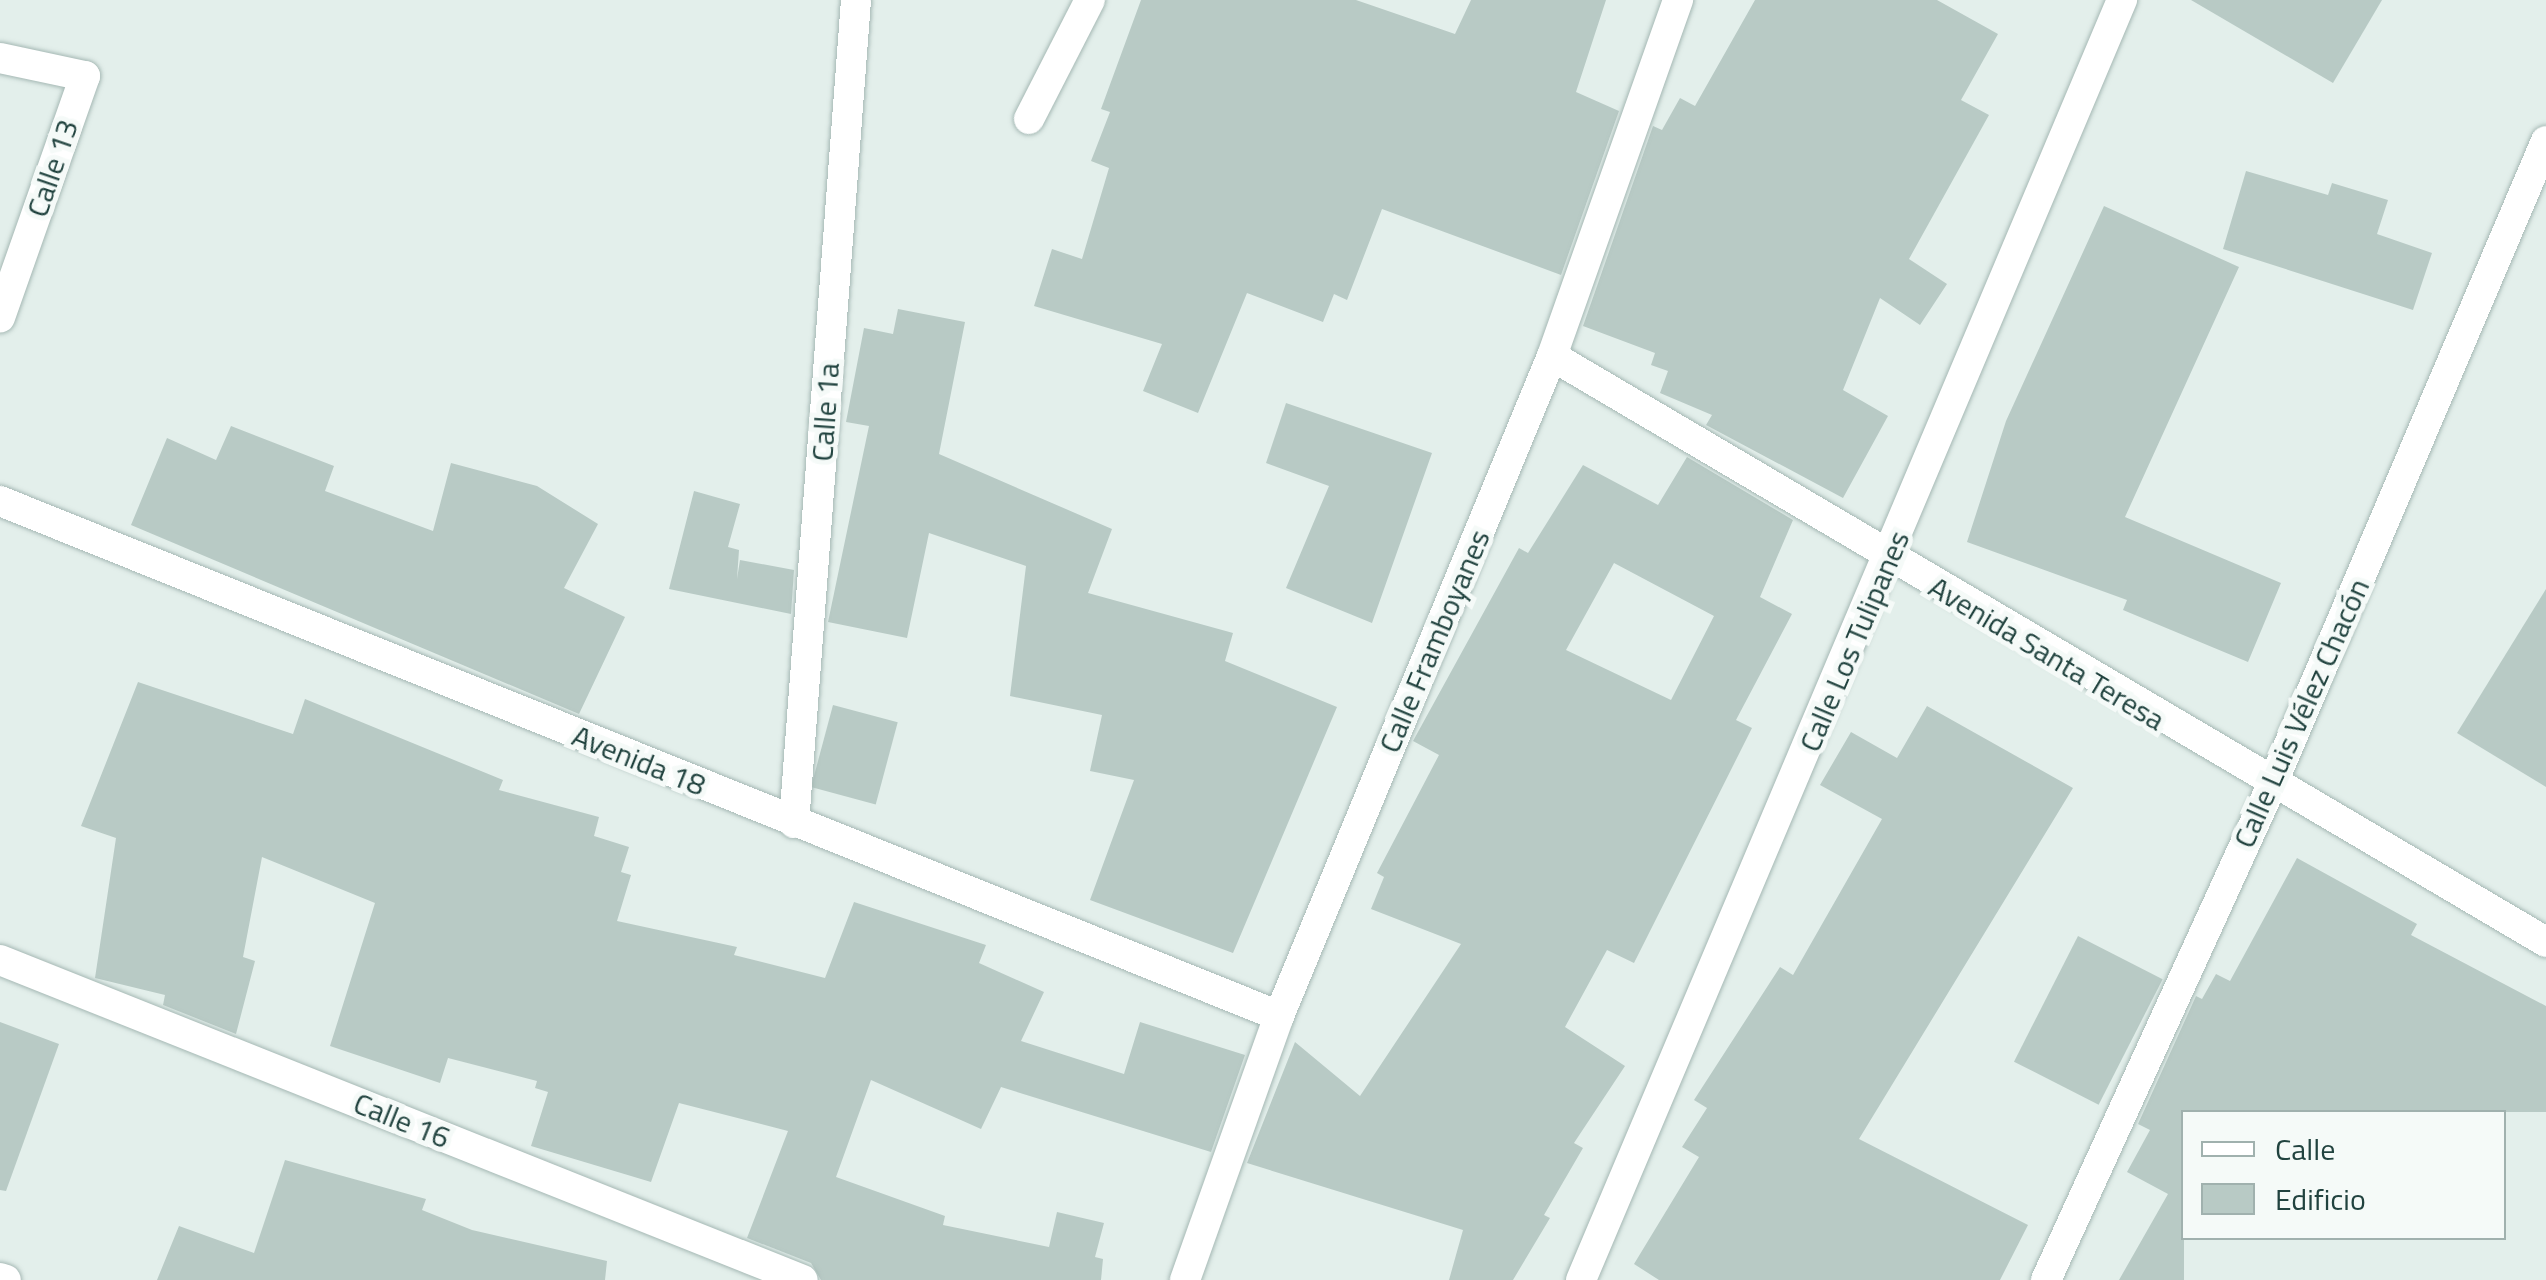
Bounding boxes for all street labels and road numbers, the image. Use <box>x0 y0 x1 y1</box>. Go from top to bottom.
street label: Calle 13 <box>19 115 85 221</box>
street label: Calle 1a <box>804 361 846 463</box>
street label: Calle Framboyanes <box>1371 524 1497 758</box>
street label: Calle Los Tulipanes <box>1791 525 1917 757</box>
street label: Avenida Santa Teresa <box>1923 568 2171 738</box>
street label: Calle Luis Vélez Chacón <box>2225 573 2377 853</box>
street label: Avenida 18 <box>567 717 711 803</box>
street label: Calle 16 <box>349 1084 455 1156</box>

